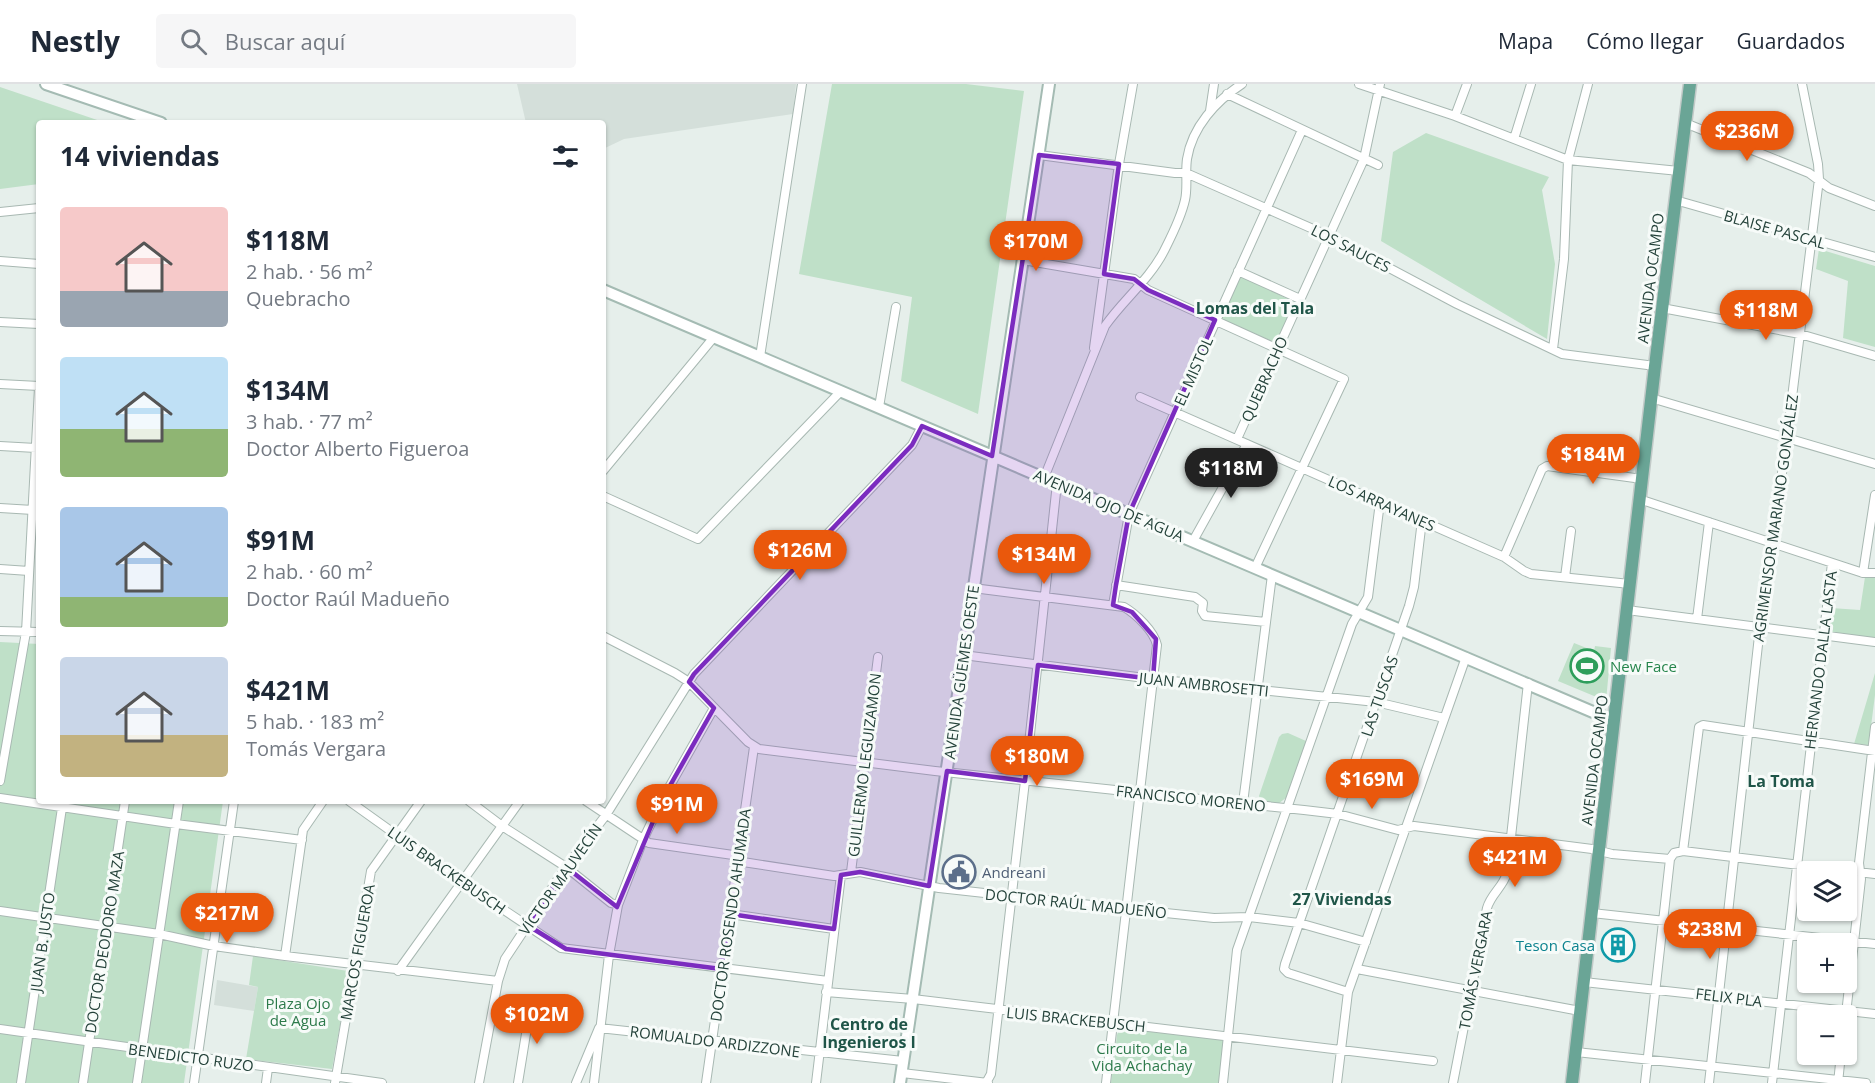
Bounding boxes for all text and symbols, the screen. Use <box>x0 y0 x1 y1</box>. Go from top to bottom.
search box <box>156 14 576 68</box>
text: Nestly <box>30 22 120 60</box>
icon: search <box>177 25 210 58</box>
text: Buscar aquí <box>225 26 345 56</box>
text: Mapa <box>1498 27 1553 55</box>
text: Cómo llegar <box>1586 27 1704 55</box>
text: Guardados <box>1737 27 1845 55</box>
pin: $236M <box>1705 111 1789 162</box>
text: $236M <box>1715 117 1779 144</box>
text: 14 viviendas <box>60 138 219 174</box>
icon: filters <box>549 140 582 173</box>
street label: BLAISE PASCAL <box>1722 205 1828 253</box>
street label: AVENIDA OCAMPO <box>1632 212 1668 344</box>
street label: LOS SAUCES <box>1308 220 1394 276</box>
pin: $170M <box>994 221 1078 272</box>
text: $118M <box>246 222 330 258</box>
text: $170M <box>1004 227 1068 254</box>
icon: home <box>108 231 180 303</box>
text: 2 hab. · 56 m² <box>246 258 373 285</box>
text: Quebracho <box>246 285 350 312</box>
pin: $118M <box>1724 290 1808 341</box>
text: $118M <box>1734 296 1798 323</box>
district label: Lomas del Tala <box>1196 297 1314 319</box>
street label: EL MISTOL <box>1169 333 1217 409</box>
street label: QUEBRACHO <box>1236 333 1292 425</box>
text: $134M <box>246 372 330 408</box>
icon: home <box>108 381 180 453</box>
street label: AGRIMENSOR MARIANO GONZÁLEZ <box>1748 393 1802 643</box>
text: 3 hab. · 77 m² <box>246 408 373 435</box>
pin: $184M <box>1551 434 1635 485</box>
text: Doctor Alberto Figueroa <box>246 435 469 462</box>
text: $184M <box>1561 440 1625 467</box>
pin: $118M <box>1189 448 1273 499</box>
text: $118M <box>1199 454 1263 481</box>
street label: AVENIDA OJO DE AGUA <box>1031 464 1188 546</box>
street label: LOS ARRAYANES <box>1325 471 1439 535</box>
text: $91M <box>246 522 315 558</box>
pin: $126M <box>758 530 842 581</box>
icon: home <box>108 531 180 603</box>
pin: $134M <box>1002 534 1086 585</box>
text: $126M <box>768 536 832 563</box>
text: $134M <box>1012 540 1076 567</box>
text: 2 hab. · 60 m² <box>246 558 373 585</box>
street label: HERNANDO DALLA LASTA <box>1799 569 1841 750</box>
street label: AVENIDA GÜEMES OESTE <box>939 584 983 760</box>
text: Doctor Raúl Madueño <box>246 585 450 612</box>
sports icon: New Face <box>1569 648 1605 684</box>
street label: LAS TUSCAS <box>1356 653 1402 739</box>
place label: New Face <box>1610 656 1677 676</box>
street label: JUAN AMBROSETTI <box>1136 667 1270 701</box>
text: $421M <box>246 672 330 708</box>
street label: GUILLERMO LEGUIZAMON <box>843 672 885 858</box>
icon: home <box>108 681 180 753</box>
street label: AVENIDA OCAMPO <box>1576 694 1612 826</box>
text: 5 hab. · 183 m² <box>246 708 384 735</box>
text: Tomás Vergara <box>246 735 386 762</box>
pin: $180M <box>995 736 1079 787</box>
text: $180M <box>1005 742 1069 769</box>
pin: $169M <box>1330 759 1414 810</box>
text: $169M <box>1340 765 1404 792</box>
district label: La Toma <box>1747 770 1815 792</box>
street label: FRANCISCO MORENO <box>1115 780 1267 816</box>
pin: $91M <box>641 784 713 835</box>
text: $91M <box>650 790 704 817</box>
street label: DOCTOR ROSENDO AHUMADA <box>705 807 755 1023</box>
street label: VÍCTOR MAUVECÍN <box>514 819 606 939</box>
street label: LUIS BRACKEBUSCH <box>384 822 510 918</box>
pin: $421M <box>1473 837 1557 888</box>
text: $421M <box>1483 843 1547 870</box>
street label: DOCTOR DEODORO MAZA <box>80 849 128 1035</box>
public building icon: Andreani <box>941 854 977 890</box>
map controls <box>1797 861 1857 1065</box>
button: layers <box>1797 861 1857 921</box>
place label: Andreani <box>982 862 1046 882</box>
street label: MARCOS FIGUEROA <box>335 882 379 1022</box>
street label: DOCTOR RAÚL MADUEÑO <box>984 884 1168 922</box>
district label: 27 Viviendas <box>1292 888 1392 910</box>
street label: JUAN B. JUSTO <box>25 891 59 995</box>
pin: $217M <box>185 893 269 944</box>
text: $217M <box>195 899 259 926</box>
street label: TOMÁS VERGARA <box>1454 908 1496 1031</box>
pin: $238M <box>1668 909 1752 960</box>
text: $238M <box>1678 915 1742 942</box>
building icon: Teson Casa <box>1600 927 1636 963</box>
button: + <box>1797 933 1857 993</box>
place label: Teson Casa <box>1516 935 1595 955</box>
street label: FELIX PLA <box>1695 983 1764 1011</box>
park label: Plaza Ojo de Agua <box>266 993 330 1030</box>
pin: $102M <box>495 994 579 1045</box>
text: $102M <box>505 1000 569 1027</box>
street label: LUIS BRACKEBUSCH <box>1005 1002 1147 1036</box>
button: − <box>1797 1005 1857 1065</box>
district label: Centro de Ingenieros I <box>822 1013 916 1053</box>
street label: ROMUALDO ARDIZZONE <box>629 1021 801 1061</box>
street label: BENEDICTO RUZO <box>127 1038 255 1076</box>
park label: Circuito de la Vida Achachay <box>1092 1038 1193 1075</box>

